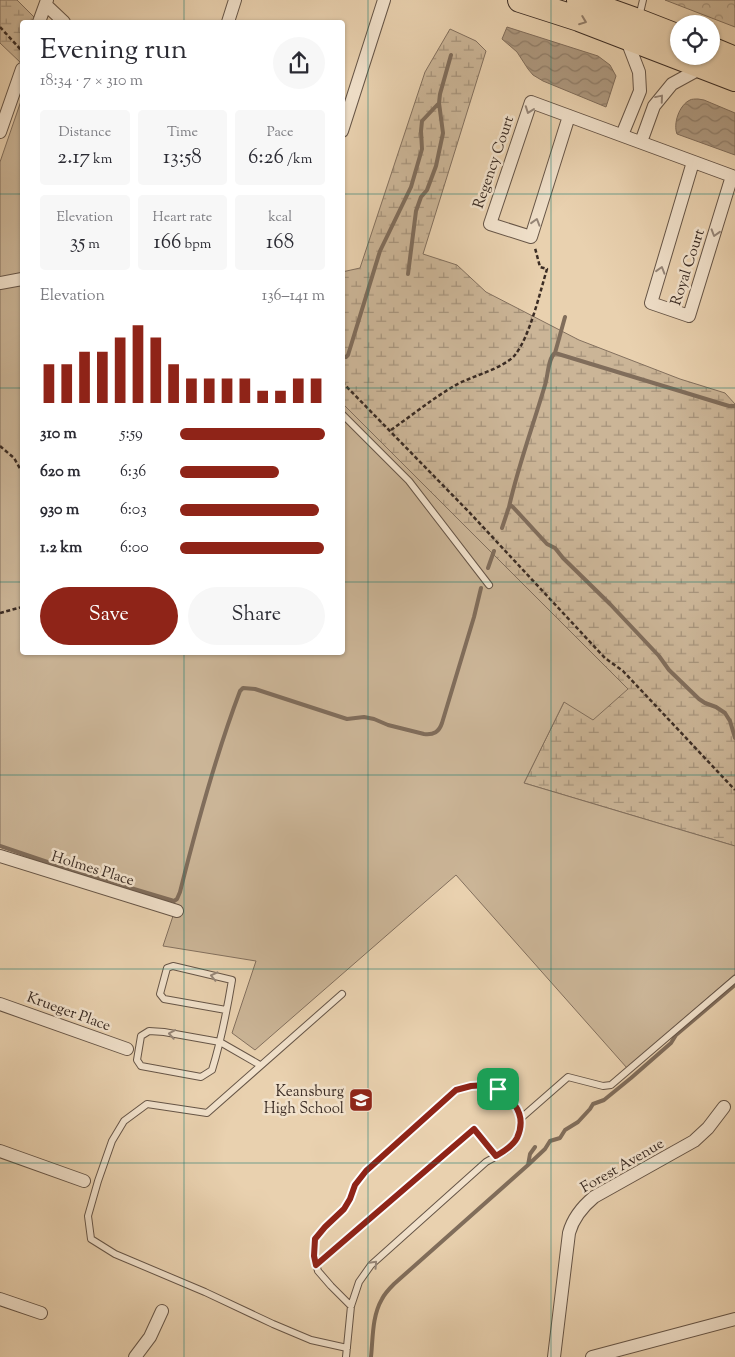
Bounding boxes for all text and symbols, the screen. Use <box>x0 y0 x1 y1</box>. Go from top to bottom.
one-way arrow <box>578 15 587 25</box>
map controls <box>670 15 720 65</box>
button: locate <box>670 15 720 65</box>
text: Evening run <box>40 31 187 71</box>
button: share <box>273 37 325 89</box>
text: 18:34 · 7 × 310 m <box>40 70 143 93</box>
one-way arrow <box>655 95 663 104</box>
one-way arrow <box>525 105 535 114</box>
street label: Regency Court <box>469 113 520 212</box>
text: Distance <box>58 123 111 143</box>
text: Time <box>167 123 198 143</box>
text: Pace <box>267 123 294 143</box>
text: 2.17 <box>57 143 90 173</box>
text: 13:58 <box>163 143 202 173</box>
text: 6:26 <box>248 143 284 173</box>
text: km <box>90 150 112 170</box>
text: /km <box>284 150 312 170</box>
text: Elevation <box>56 208 113 228</box>
text: Heart rate <box>153 208 212 228</box>
text: kcal <box>268 208 292 228</box>
one-way arrow <box>531 218 541 227</box>
street label: Royal Court <box>666 227 711 308</box>
text: 35 <box>70 228 85 258</box>
text: 166 <box>154 228 182 258</box>
text: 168 <box>266 228 294 258</box>
one-way arrow <box>711 228 721 237</box>
text: m <box>85 235 100 255</box>
text: bpm <box>182 235 211 255</box>
one-way arrow <box>655 266 665 274</box>
text: Elevation <box>40 285 105 308</box>
text: 136–141 m <box>262 285 325 308</box>
text: 310 m <box>40 423 77 446</box>
text: 5:59 <box>120 423 143 446</box>
text: 620 m <box>40 461 80 484</box>
text: 6:36 <box>120 461 146 484</box>
text: 930 m <box>40 499 79 522</box>
text: 6:03 <box>120 499 147 522</box>
text: 1.2 km <box>40 537 82 560</box>
text: 6:00 <box>120 537 149 560</box>
button: Save <box>40 587 178 645</box>
button: Share <box>188 587 325 645</box>
street label: Holmes Place <box>49 847 137 892</box>
one-way arrow <box>209 971 218 982</box>
street label: Krueger Place <box>24 987 113 1037</box>
one-way arrow <box>168 1029 176 1039</box>
pin <box>477 1068 519 1110</box>
icon: arrive <box>484 1075 512 1103</box>
place label: Keansburg High School <box>264 1082 344 1120</box>
school or university icon: Keansburg High School <box>348 1087 374 1113</box>
street label: Forest Avenue <box>577 1134 668 1199</box>
one-way arrow <box>368 1260 377 1269</box>

